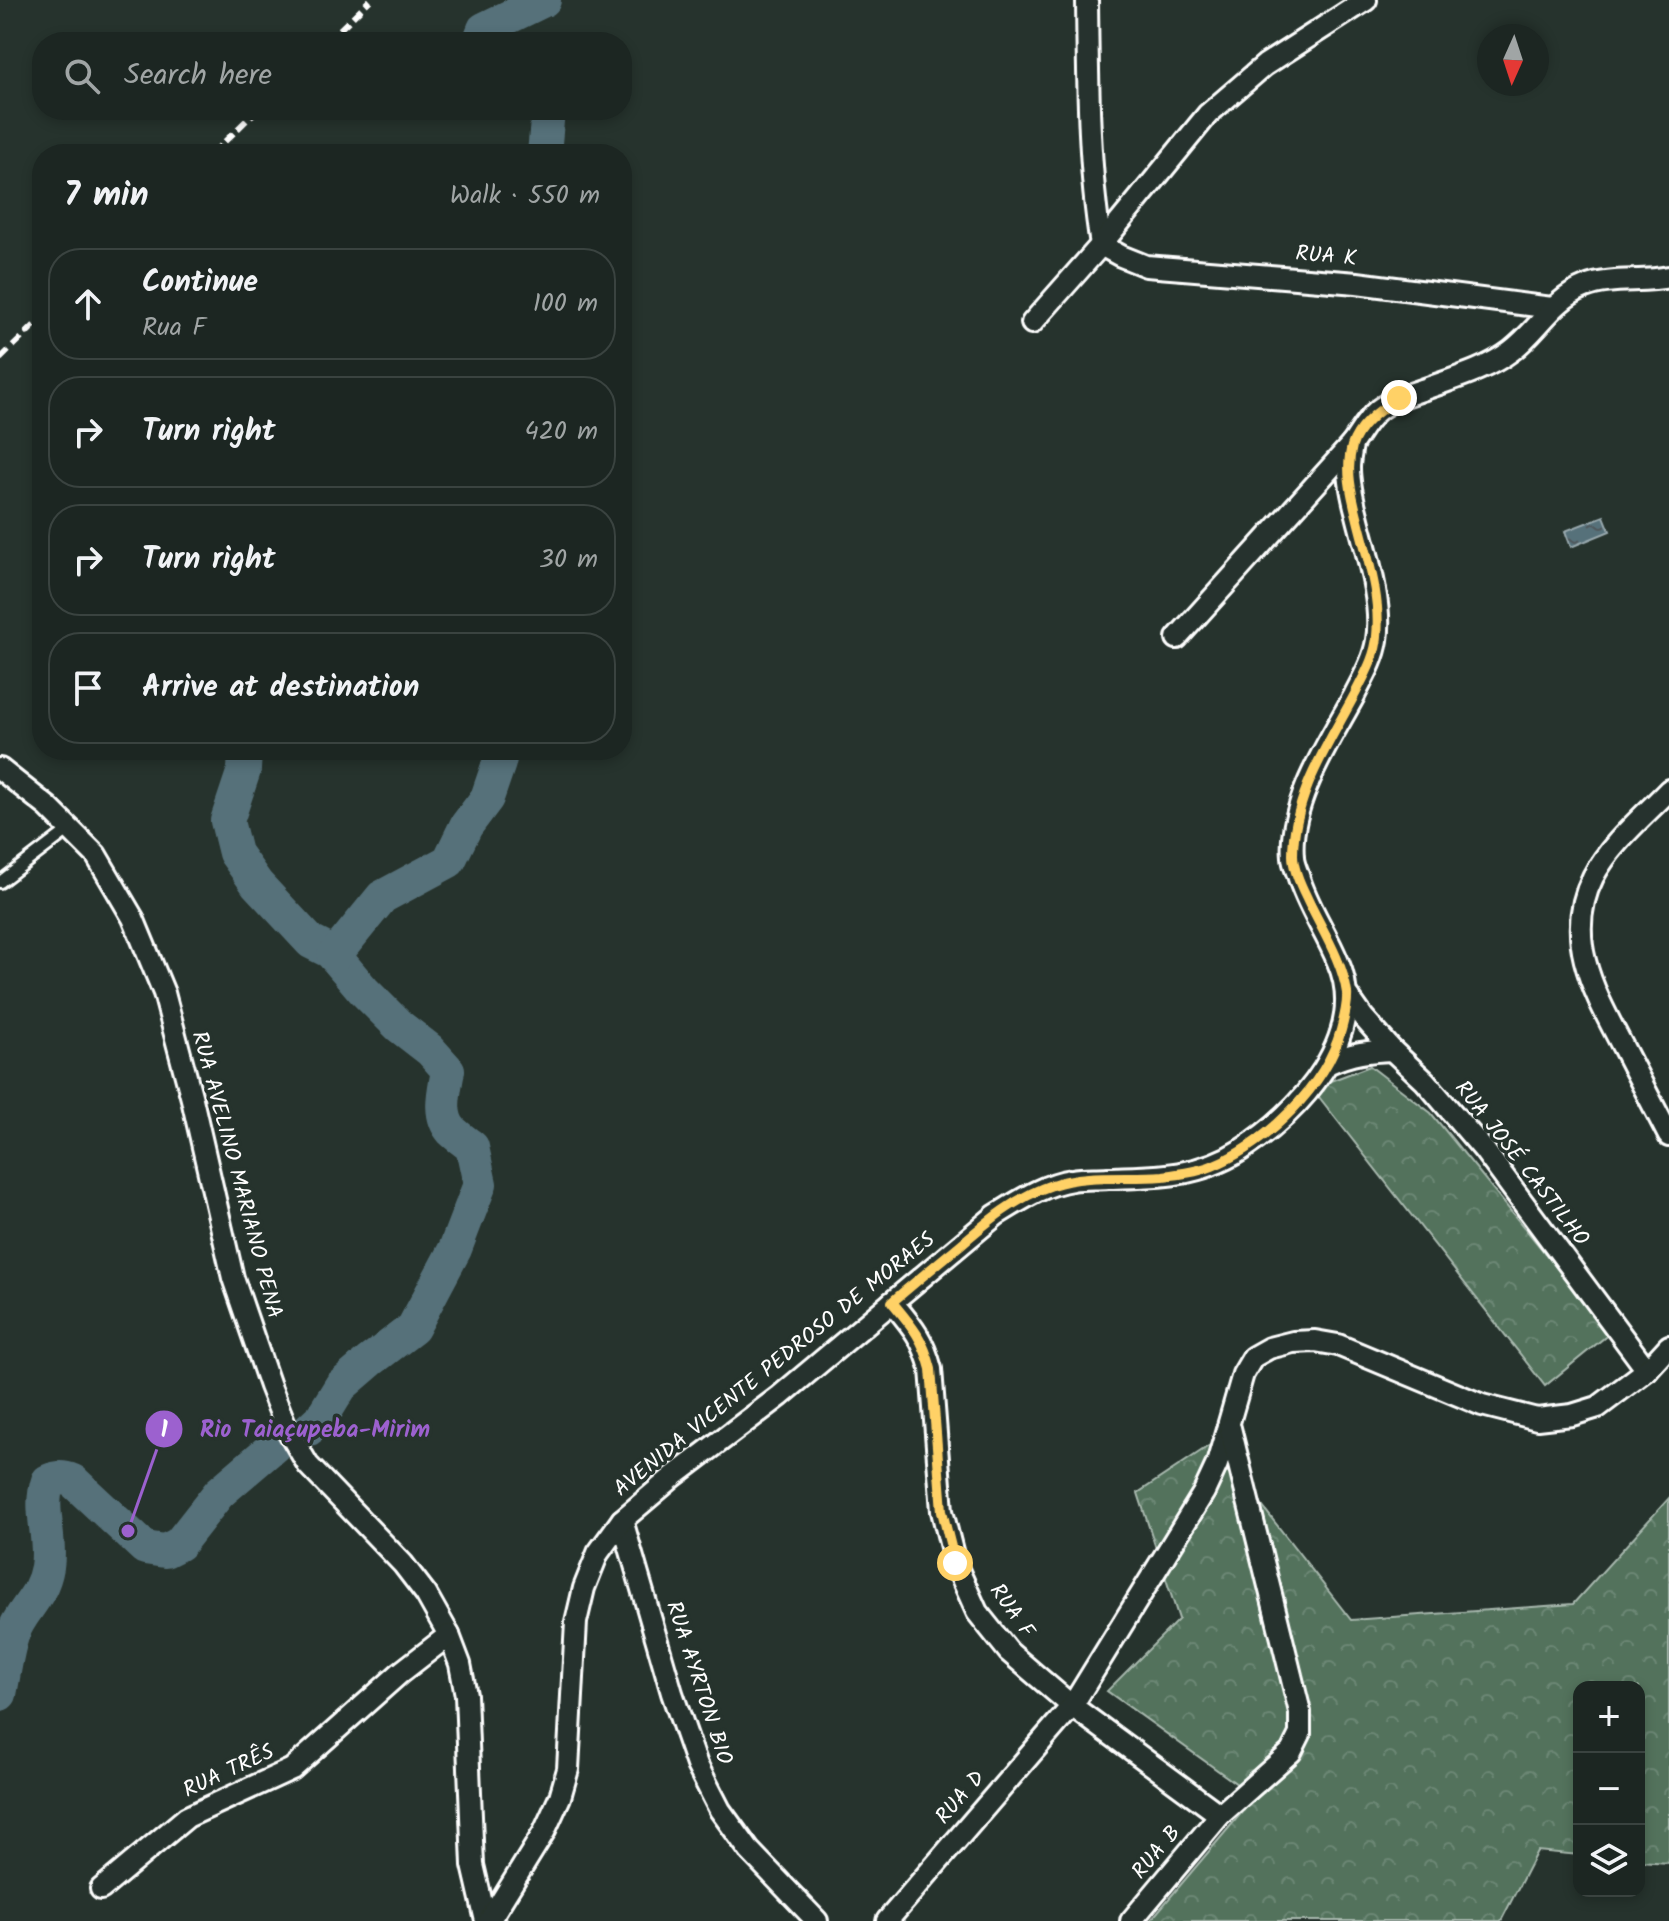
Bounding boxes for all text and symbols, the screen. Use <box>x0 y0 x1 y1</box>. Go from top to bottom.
north arrow <box>1477 24 1549 96</box>
search box <box>32 32 632 120</box>
text: Search here <box>124 52 272 100</box>
icon: search <box>60 54 104 98</box>
text: 7 min <box>64 169 149 223</box>
text: Walk · 550 m <box>450 175 600 217</box>
street label: RUA K <box>1294 237 1358 277</box>
text: Continue <box>142 259 258 307</box>
icon: ahead <box>66 282 110 326</box>
text: 100 m <box>533 283 598 325</box>
text: Rua F <box>142 307 206 349</box>
route end <box>1381 380 1417 416</box>
text: Turn right <box>142 408 275 456</box>
icon: right <box>66 410 110 454</box>
text: 420 m <box>524 411 598 453</box>
text: Turn right <box>142 536 275 584</box>
icon: right <box>66 538 110 582</box>
text: 30 m <box>539 539 598 581</box>
text: Arrive at destination <box>142 664 419 712</box>
icon: arrive <box>66 666 110 710</box>
street label: RUA AVELINO MARIANO PENA <box>181 1027 291 1323</box>
street label: RUA JOSÉ CASTILHO <box>1445 1073 1597 1255</box>
street label: AVENIDA VICENTE PEDROSO DE MORAES <box>606 1224 944 1506</box>
callout: Rio Taiaçupeba-Mirim <box>144 1405 446 1453</box>
text: 1 <box>160 1411 168 1450</box>
text: Rio Taiaçupeba-Mirim <box>200 1411 430 1450</box>
route start <box>937 1545 973 1581</box>
street label: RUA F <box>980 1577 1043 1647</box>
street label: RUA AYRTON BIO <box>655 1597 741 1770</box>
map controls <box>1573 1681 1645 1897</box>
button: + <box>1573 1681 1645 1753</box>
street label: RUA TRÊS <box>177 1735 281 1808</box>
button: − <box>1573 1753 1645 1825</box>
street label: RUA D <box>927 1763 995 1833</box>
street label: RUA B <box>1124 1818 1190 1888</box>
button: layers <box>1573 1825 1645 1897</box>

